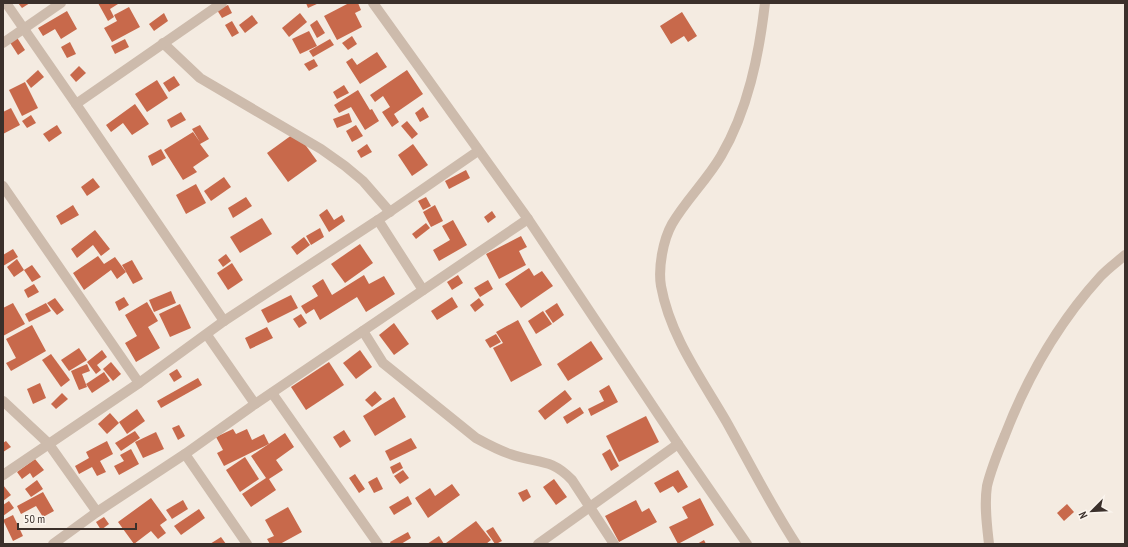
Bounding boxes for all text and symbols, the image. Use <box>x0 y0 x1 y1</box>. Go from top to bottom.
north arrow <box>1072 491 1112 531</box>
scale bar <box>18 505 136 531</box>
text: N <box>1075 509 1090 521</box>
text: 50 m <box>24 511 45 526</box>

